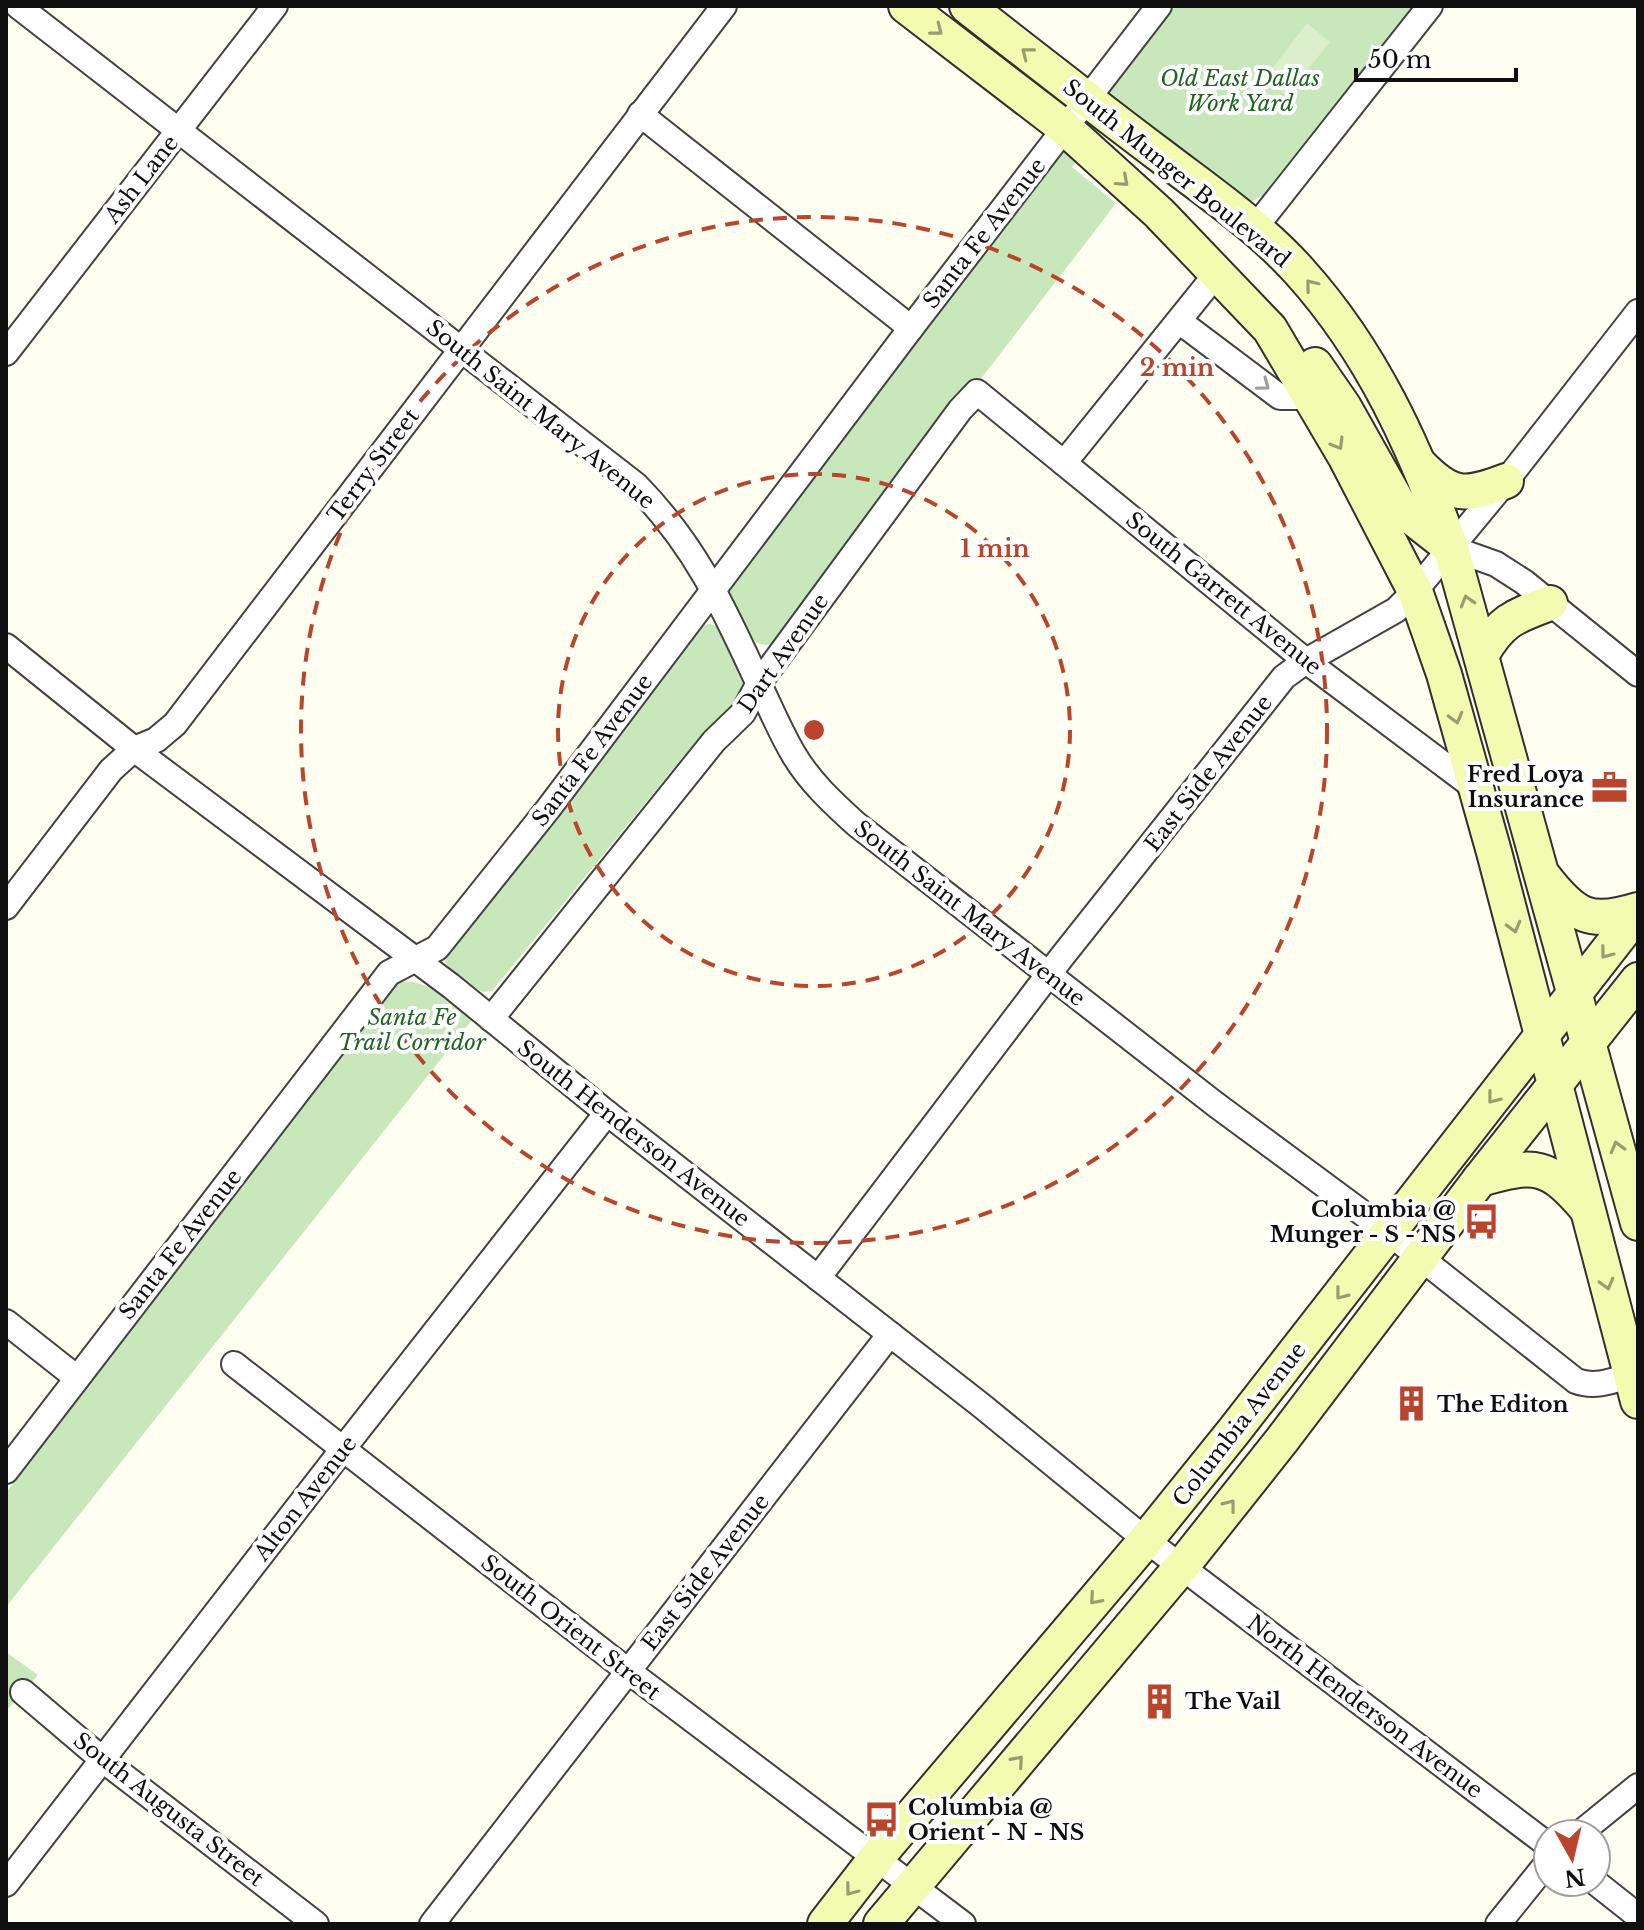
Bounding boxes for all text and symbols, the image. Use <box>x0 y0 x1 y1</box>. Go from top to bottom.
one-way arrow <box>928 21 943 35</box>
scale bar <box>1356 32 1516 82</box>
text: 50 m <box>1368 45 1432 74</box>
one-way arrow <box>1021 49 1036 63</box>
park label: Old East Dallas Work Yard <box>1160 65 1320 117</box>
street label: South Munger Boulevard <box>1058 73 1296 273</box>
street label: Ash Lane <box>98 130 184 230</box>
street label: Santa Fe Avenue <box>917 153 1052 314</box>
one-way arrow <box>1114 171 1128 186</box>
one-way arrow <box>1306 280 1321 294</box>
street label: South Saint Mary Avenue <box>421 314 660 515</box>
text: 2 min <box>1140 353 1215 382</box>
one-way arrow <box>1255 375 1270 389</box>
street label: Terry Street <box>322 403 425 527</box>
one-way arrow <box>1328 435 1344 450</box>
street label: South Garrett Avenue <box>1121 506 1327 681</box>
text: 1 min <box>960 534 1030 563</box>
street label: Dart Avenue <box>732 588 834 718</box>
one-way arrow <box>1460 594 1476 608</box>
street label: Santa Fe Avenue <box>526 669 658 832</box>
street label: East Side Avenue <box>1139 690 1278 857</box>
one-way arrow <box>1447 711 1463 725</box>
centre of rings <box>800 716 828 744</box>
place label: Fred Loya Insurance <box>1467 761 1584 813</box>
office icon: Fred Loya Insurance <box>1591 768 1629 806</box>
street label: South Saint Mary Avenue <box>849 815 1091 1012</box>
one-way arrow <box>1505 920 1521 934</box>
one-way arrow <box>1602 944 1616 959</box>
park label: Santa Fe Trail Corridor <box>338 1004 487 1056</box>
street label: South Henderson Avenue <box>512 1034 755 1232</box>
one-way arrow <box>1488 1089 1503 1103</box>
one-way arrow <box>1610 1141 1627 1155</box>
street label: Santa Fe Avenue <box>113 1164 248 1325</box>
place label: Columbia @ Munger - S - NS <box>1270 1196 1456 1248</box>
bus stop icon: Columbia @ Munger - S - NS <box>1463 1203 1501 1241</box>
one-way arrow <box>1597 1277 1614 1291</box>
one-way arrow <box>1336 1285 1350 1300</box>
street label: Columbia Avenue <box>1167 1337 1312 1512</box>
building icon: The Editon <box>1392 1385 1430 1423</box>
place label: The Editon <box>1437 1391 1569 1418</box>
street label: Alton Avenue <box>248 1430 363 1567</box>
street label: East Side Avenue <box>636 1489 775 1656</box>
one-way arrow <box>1220 1500 1235 1514</box>
street label: South Orient Street <box>476 1549 666 1706</box>
one-way arrow <box>1090 1590 1105 1605</box>
street label: North Henderson Avenue <box>1242 1609 1488 1804</box>
building icon: The Vail <box>1140 1682 1178 1720</box>
place label: The Vail <box>1185 1688 1281 1715</box>
street label: South Augusta Street <box>68 1727 270 1893</box>
one-way arrow <box>1008 1756 1023 1770</box>
place label: Columbia @ Orient - N - NS <box>908 1794 1084 1846</box>
bus stop icon: Columbia @ Orient - N - NS <box>863 1801 901 1839</box>
north arrow <box>1532 1818 1612 1898</box>
text: N <box>1562 1863 1587 1892</box>
one-way arrow <box>846 1881 860 1896</box>

